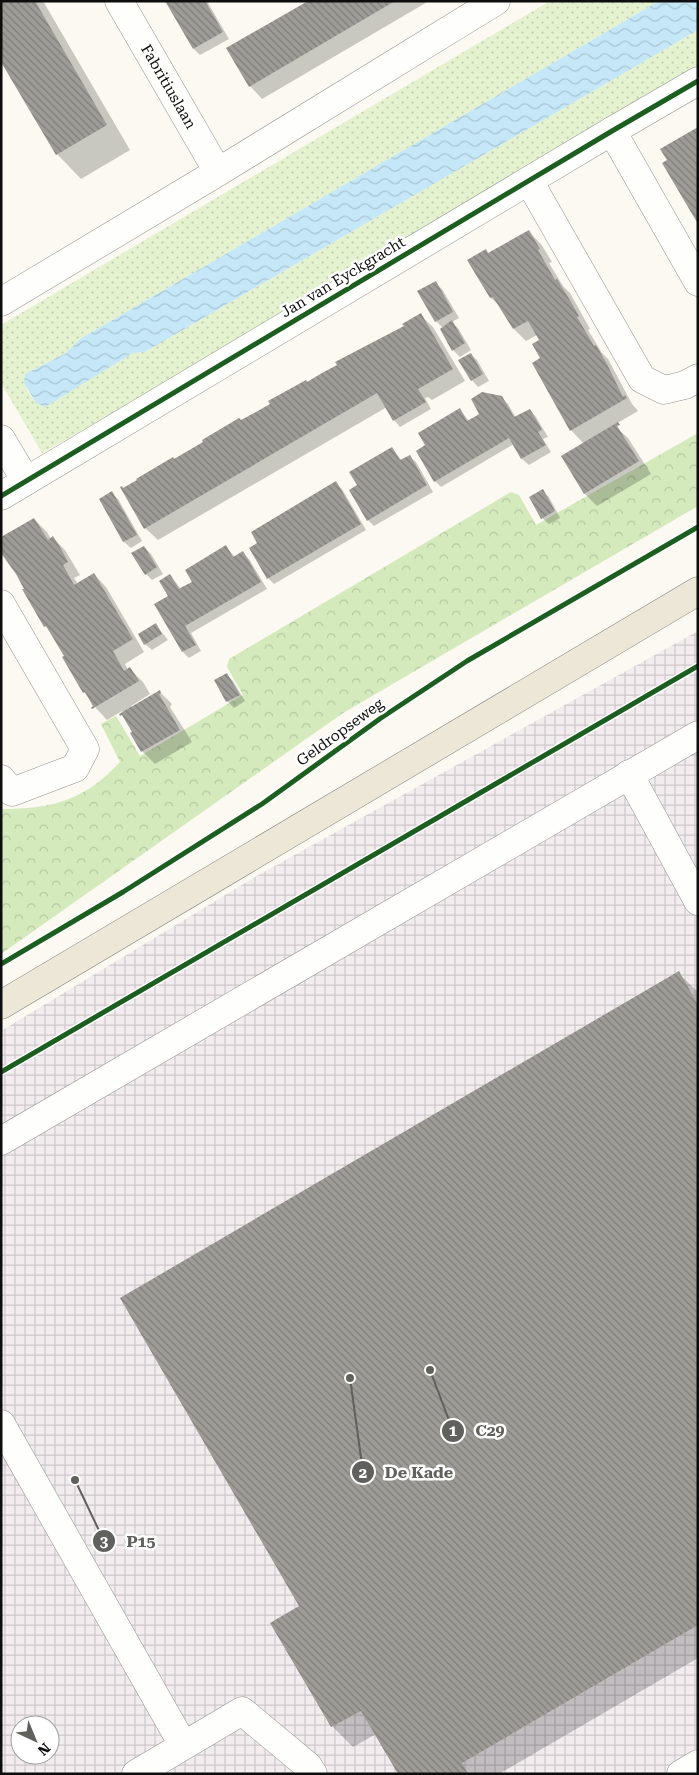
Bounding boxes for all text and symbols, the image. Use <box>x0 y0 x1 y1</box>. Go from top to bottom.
street label: Fabritiuslaan <box>137 41 200 132</box>
street label: Jan van Eyckgracht <box>278 233 409 321</box>
street label: Geldropseweg <box>293 694 387 770</box>
callout: C29 <box>440 1415 514 1446</box>
text: C29 <box>475 1421 505 1440</box>
text: 1 <box>449 1422 458 1440</box>
callout: De Kade <box>350 1457 463 1488</box>
text: De Kade <box>385 1463 453 1482</box>
text: 2 <box>359 1464 367 1482</box>
callout: P15 <box>92 1526 166 1557</box>
text: P15 <box>127 1532 156 1551</box>
text: 3 <box>100 1533 109 1551</box>
north arrow <box>10 1715 60 1765</box>
text: N <box>34 1740 53 1759</box>

